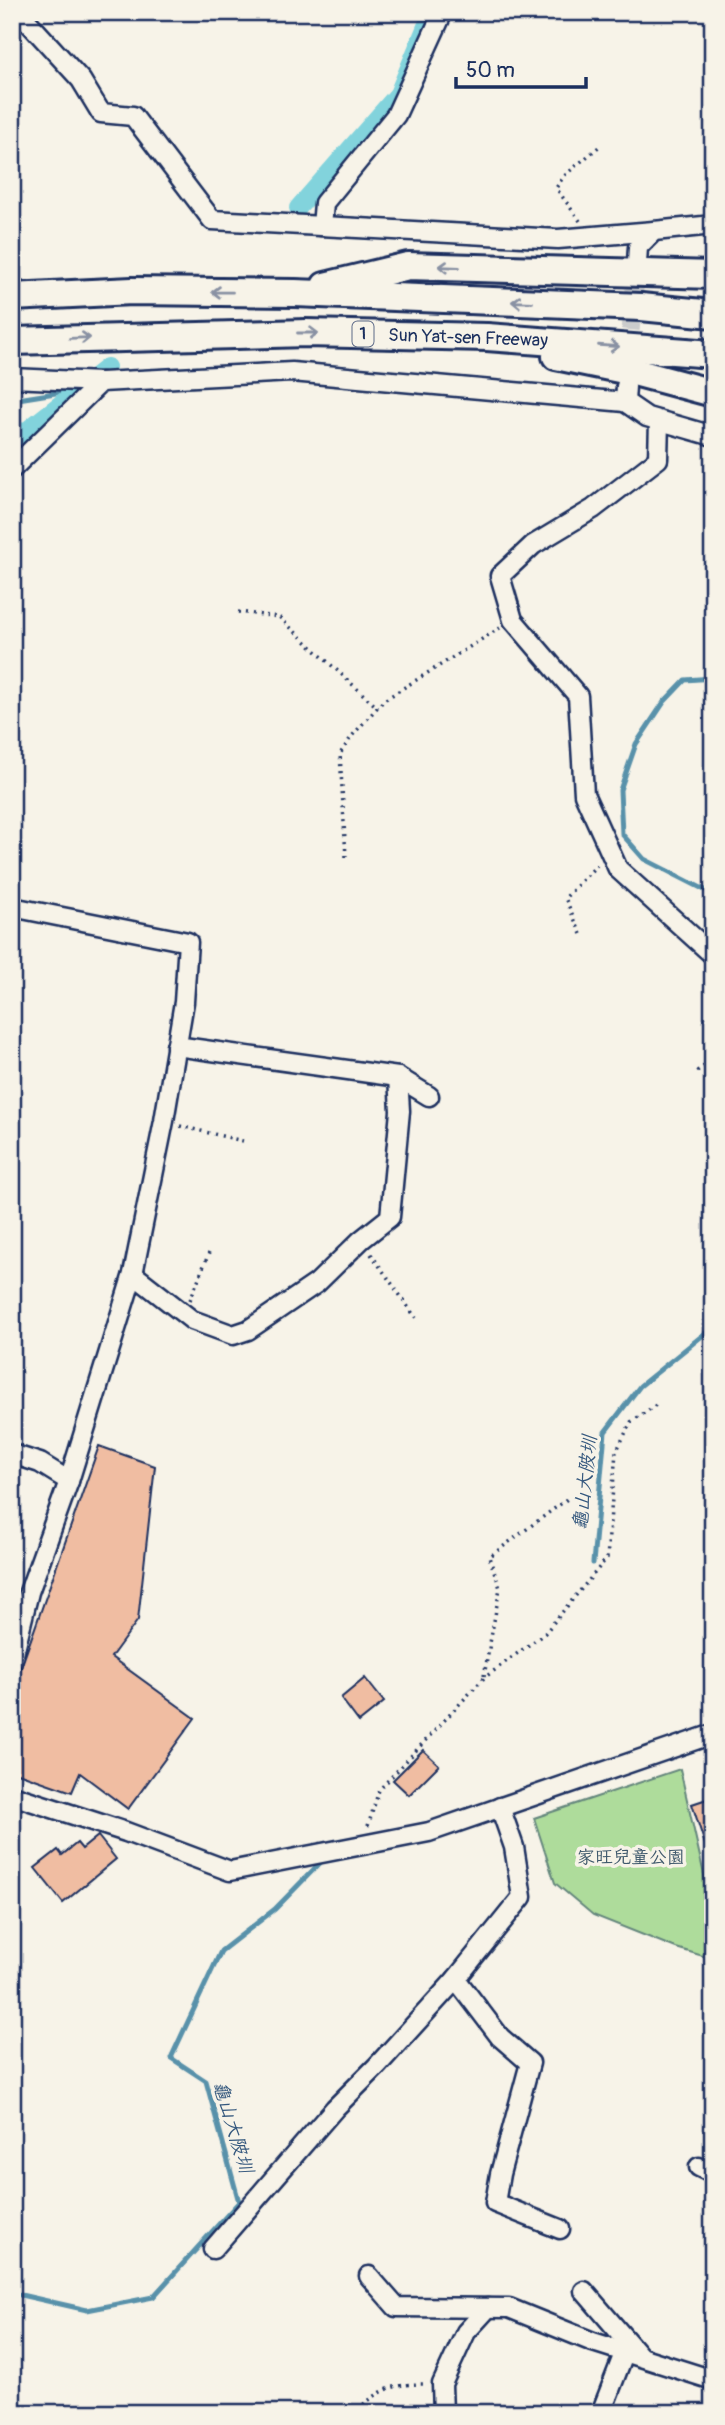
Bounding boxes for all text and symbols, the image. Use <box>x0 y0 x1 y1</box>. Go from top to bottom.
scale bar <box>456 46 585 90</box>
text: 50 m <box>466 57 515 84</box>
one-way arrow <box>437 261 460 274</box>
one-way arrow <box>210 285 233 299</box>
one-way arrow <box>511 296 534 309</box>
road number: 1 <box>352 322 374 346</box>
street label: Sun Yat-sen Freeway <box>388 324 548 352</box>
one-way arrow <box>296 326 319 340</box>
one-way arrow <box>69 332 92 345</box>
one-way arrow <box>597 340 619 353</box>
water label: 龜山大陂圳 <box>568 1433 602 1532</box>
park label: 家旺兒童公園 <box>577 1846 685 1869</box>
water label: 龜山大陂圳 <box>208 2078 259 2178</box>

